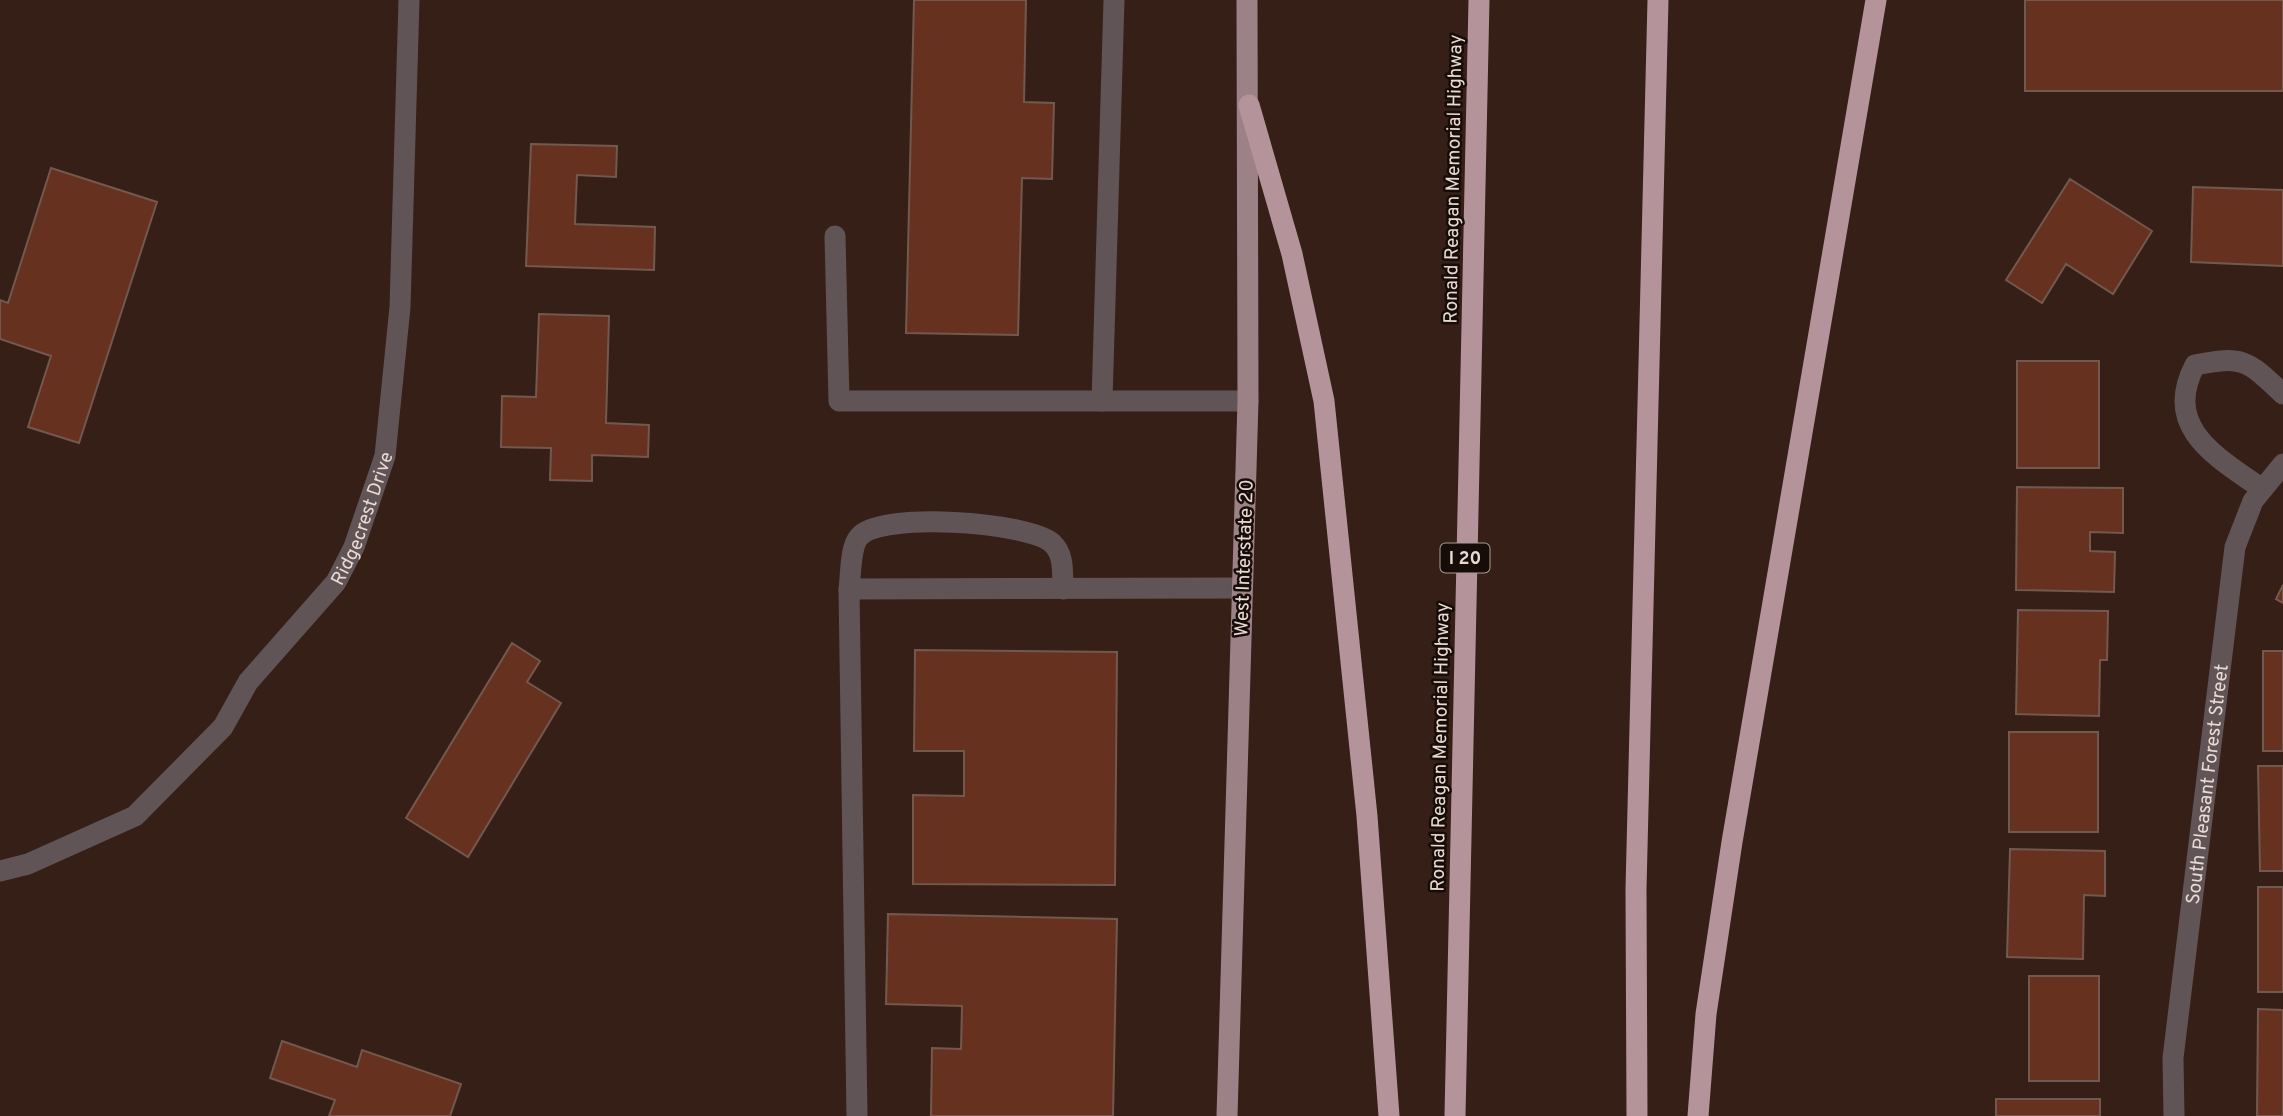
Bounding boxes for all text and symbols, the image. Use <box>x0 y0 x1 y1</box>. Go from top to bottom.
street label: Ronald Reagan Memorial Highway <box>1439 34 1469 324</box>
street label: Ridgecrest Drive <box>326 449 400 590</box>
street label: West Interstate 20 <box>1230 479 1260 637</box>
road number: I 20 <box>1440 544 1490 572</box>
street label: Ronald Reagan Memorial Highway <box>1426 602 1456 892</box>
street label: South Pleasant Forest Street <box>2182 663 2235 906</box>

